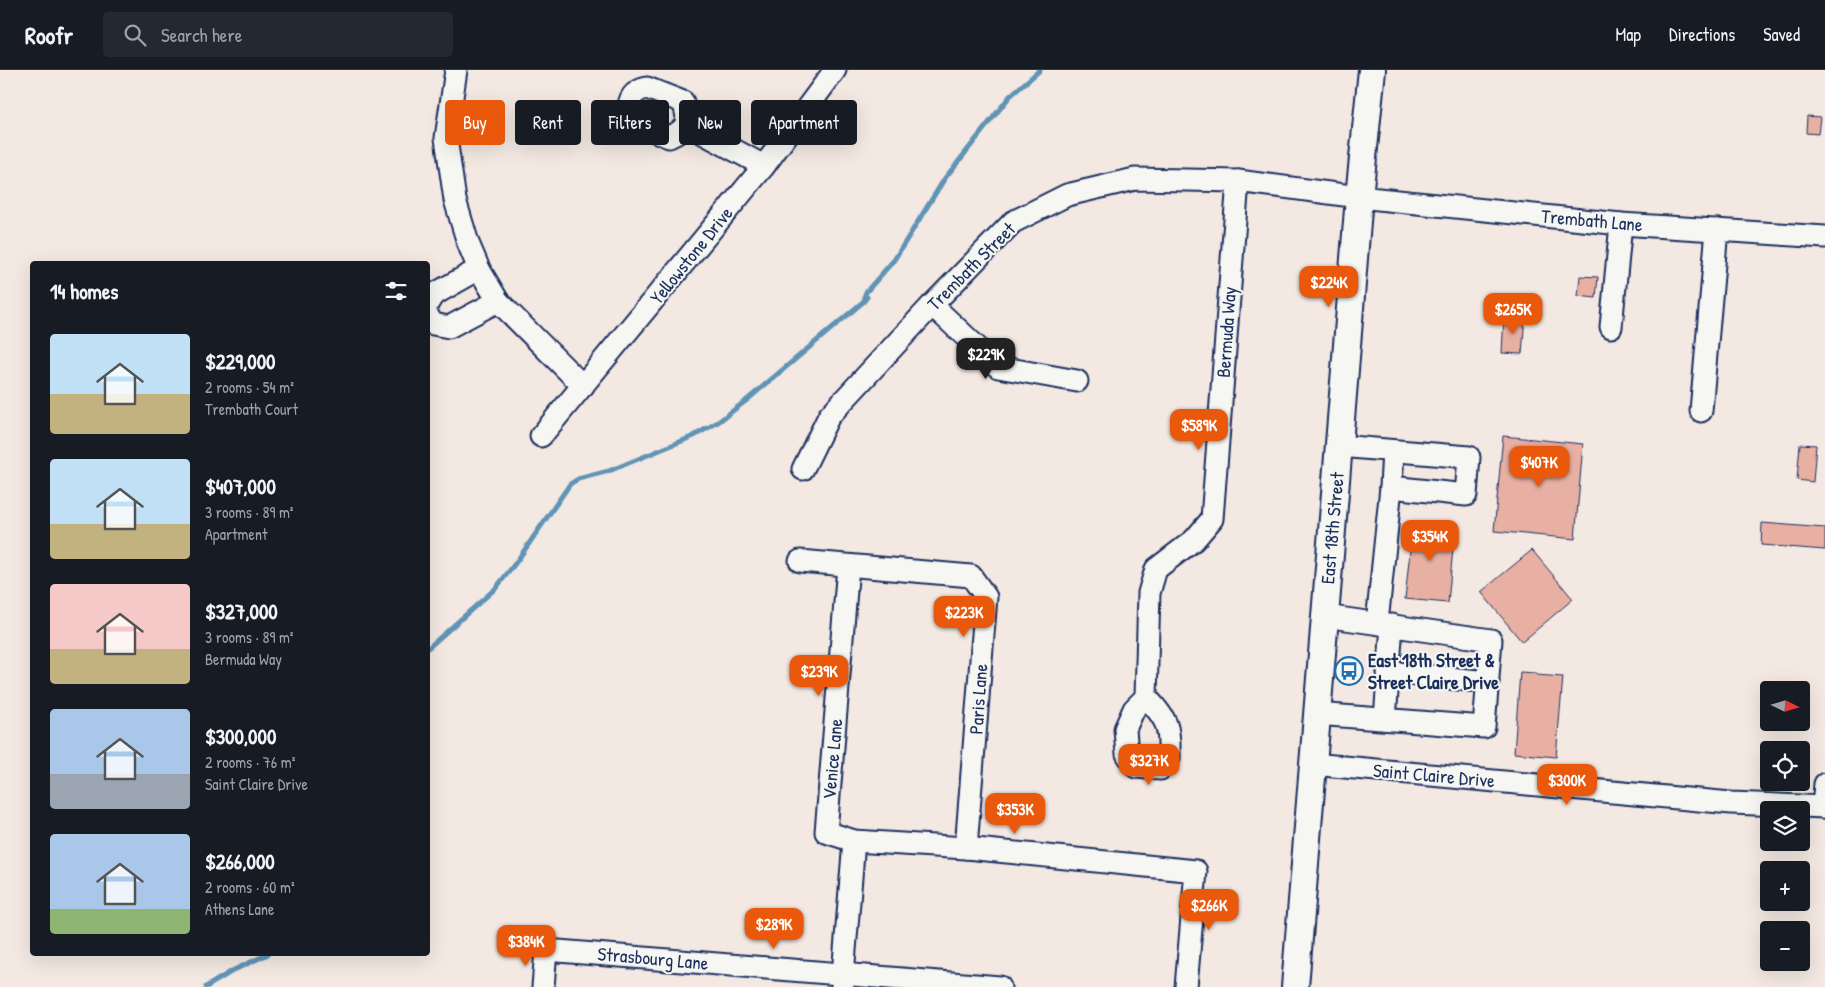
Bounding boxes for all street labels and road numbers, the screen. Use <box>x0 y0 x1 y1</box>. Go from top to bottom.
street label: Yellowstone Drive <box>644 200 739 309</box>
street label: Trembath Lane <box>1540 203 1644 237</box>
street label: Trembath Street <box>921 216 1021 316</box>
street label: Bermuda Way <box>1210 285 1242 379</box>
street label: East 18th Street <box>1314 470 1350 585</box>
street label: Paris Lane <box>963 662 993 735</box>
street label: Venice Lane <box>816 717 849 801</box>
street label: Saint Claire Drive <box>1372 757 1496 793</box>
street label: Strasbourg Lane <box>596 940 710 976</box>

